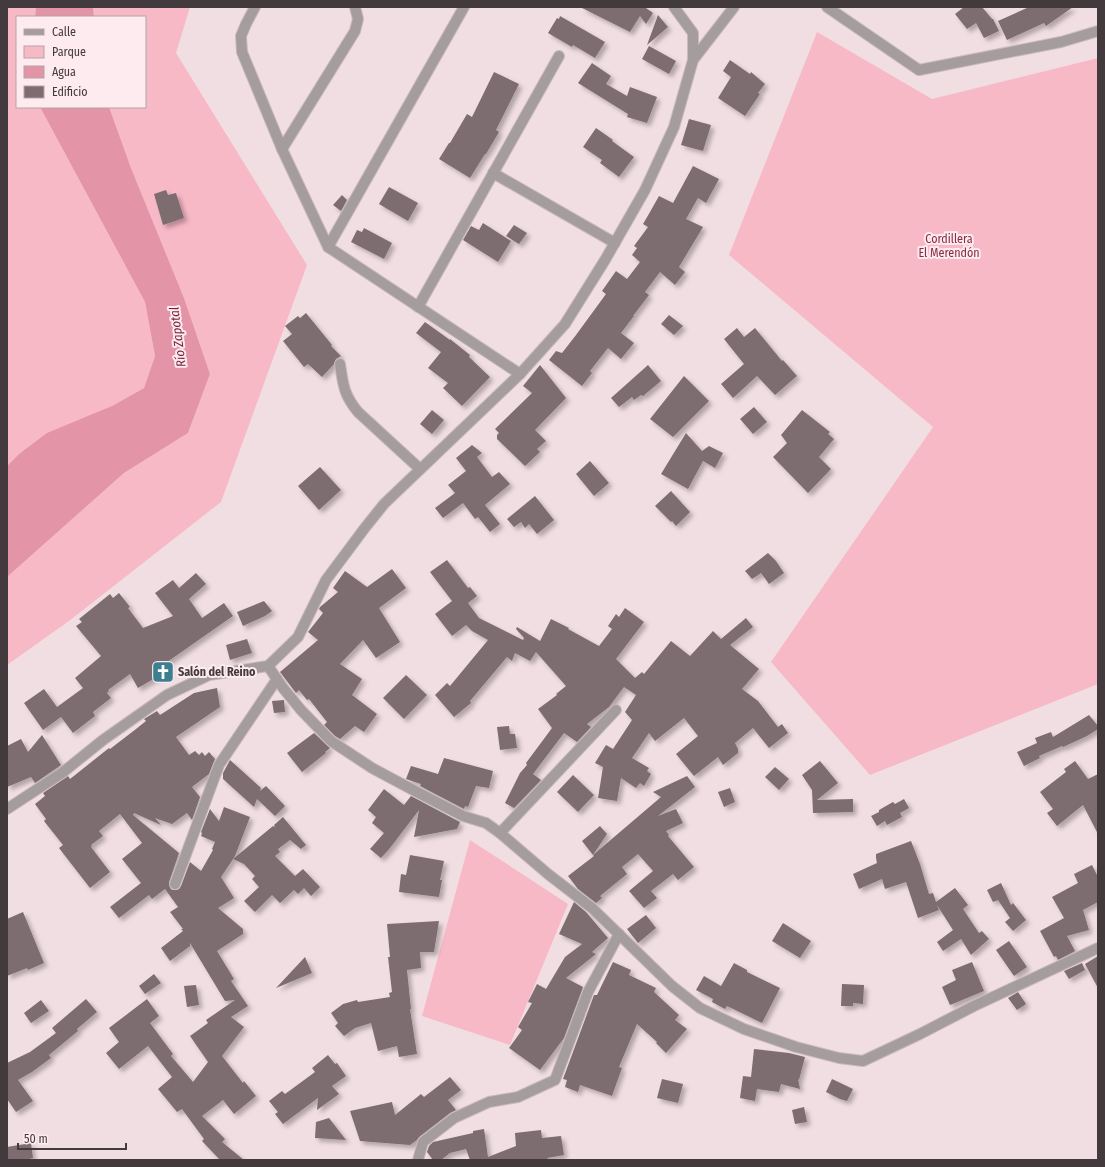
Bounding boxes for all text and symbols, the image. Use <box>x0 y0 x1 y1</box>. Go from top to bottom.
legend <box>16 16 146 108</box>
text: Calle <box>52 25 76 39</box>
text: Parque <box>52 45 86 59</box>
text: Agua <box>52 65 76 79</box>
text: Edificio <box>52 85 88 99</box>
park label: Cordillera El Merendón <box>918 232 980 260</box>
water label: Río Zapotal <box>166 305 189 368</box>
church icon: Salón del Reino <box>150 659 176 685</box>
place label: Salón del Reino <box>178 665 256 679</box>
scale bar <box>18 1125 126 1151</box>
text: 50 m <box>24 1132 48 1146</box>

